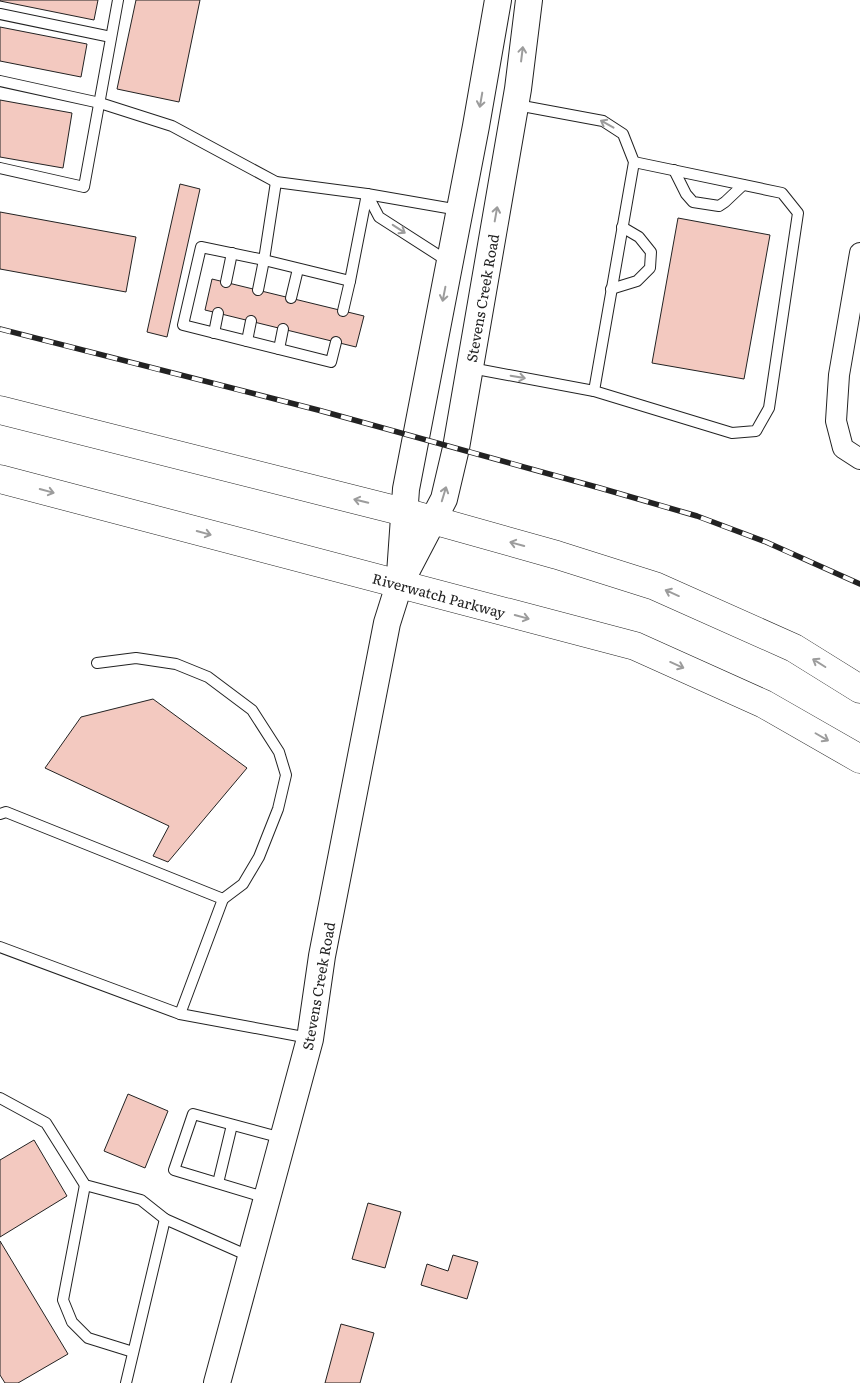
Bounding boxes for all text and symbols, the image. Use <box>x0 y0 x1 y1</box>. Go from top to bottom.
one-way arrow <box>517 46 527 62</box>
one-way arrow <box>475 91 485 107</box>
one-way arrow <box>599 119 614 129</box>
one-way arrow <box>492 207 502 223</box>
one-way arrow <box>391 225 405 235</box>
street label: Stevens Creek Road <box>461 232 503 364</box>
one-way arrow <box>438 285 448 301</box>
one-way arrow <box>509 372 525 382</box>
one-way arrow <box>39 487 55 497</box>
one-way arrow <box>440 487 450 503</box>
one-way arrow <box>353 496 369 505</box>
one-way arrow <box>196 529 212 538</box>
one-way arrow <box>510 538 526 548</box>
street label: Riverwatch Parkway <box>370 568 509 623</box>
one-way arrow <box>665 588 680 598</box>
one-way arrow <box>514 613 530 622</box>
one-way arrow <box>812 657 826 667</box>
one-way arrow <box>669 661 684 670</box>
one-way arrow <box>814 733 829 743</box>
street label: Stevens Creek Road <box>297 920 339 1052</box>

